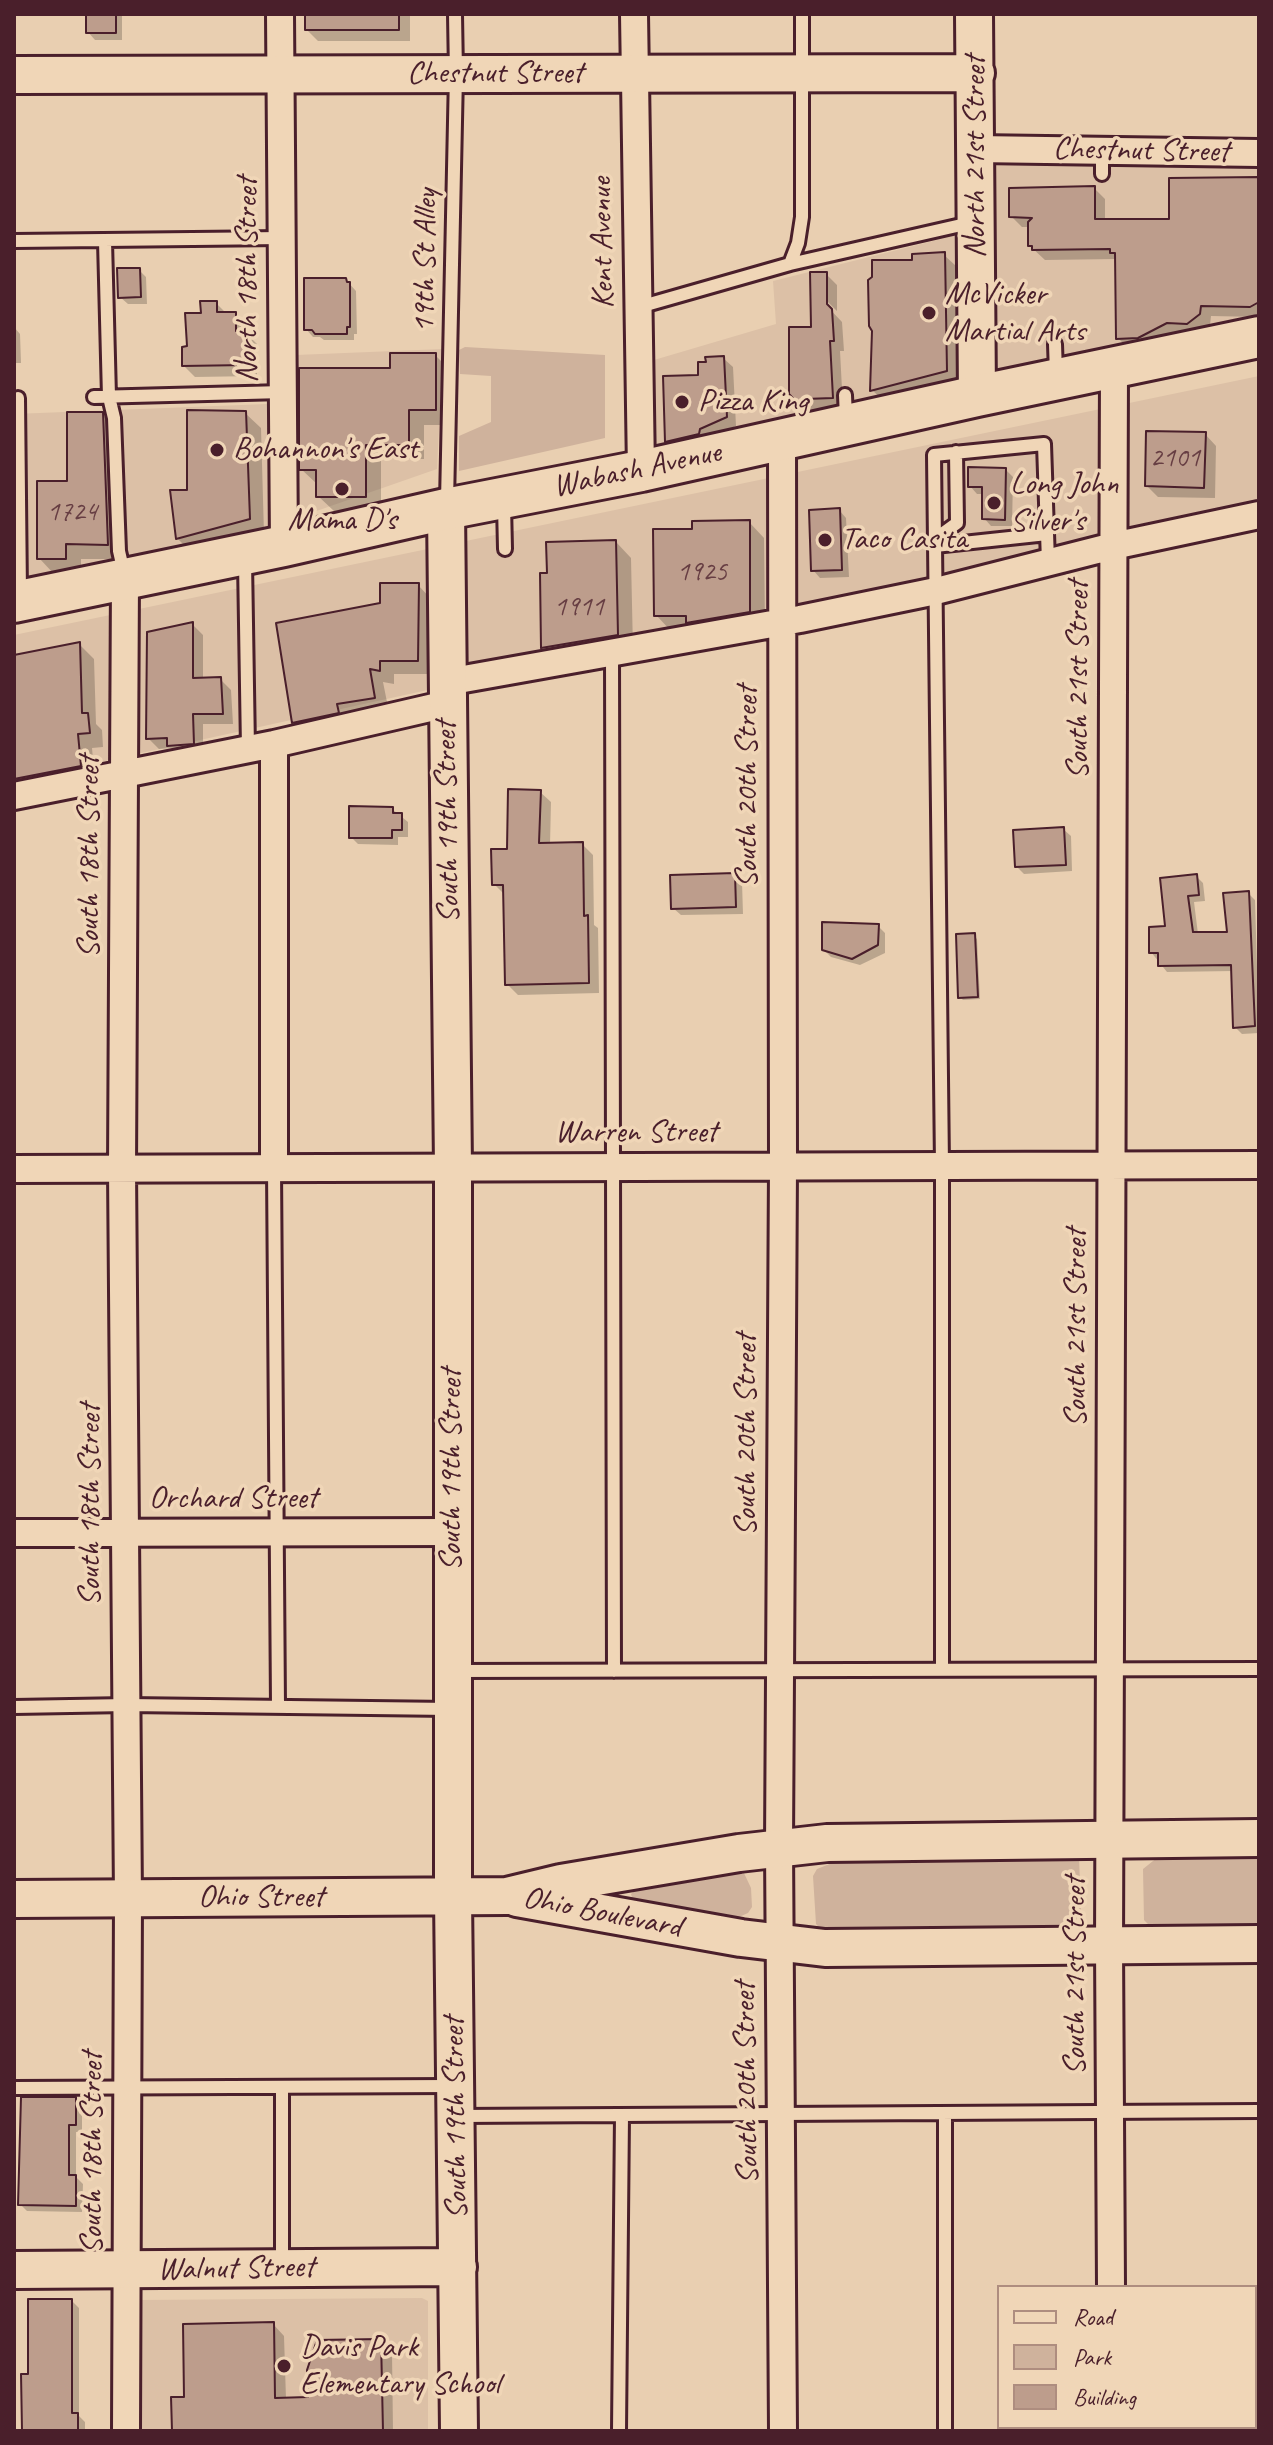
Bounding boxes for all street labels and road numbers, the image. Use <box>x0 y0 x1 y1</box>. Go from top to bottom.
street label: Chestnut Street <box>407 55 583 93</box>
street label: North 21st Street <box>957 56 995 258</box>
street label: Chestnut Street <box>1053 130 1229 172</box>
street label: North 18th Street <box>229 177 267 383</box>
street label: Kent Avenue <box>583 177 623 309</box>
street label: 19th St Alley <box>406 188 446 334</box>
street label: Wabash Avenue <box>550 433 724 507</box>
street label: South 21st Street <box>1060 581 1098 779</box>
street label: South 20th Street <box>729 686 767 888</box>
street label: South 19th Street <box>427 720 469 924</box>
street label: South 18th Street <box>71 756 109 958</box>
street label: Warren Street <box>555 1114 717 1152</box>
street label: South 21st Street <box>1058 1229 1096 1427</box>
street label: South 20th Street <box>728 1334 766 1536</box>
street label: South 19th Street <box>433 1369 471 1571</box>
street label: South 18th Street <box>72 1404 110 1606</box>
street label: Orchard Street <box>149 1480 317 1518</box>
street label: South 21st Street <box>1057 1877 1095 2075</box>
street label: Ohio Street <box>198 1879 324 1917</box>
street label: Ohio Boulevard <box>520 1879 684 1947</box>
street label: South 20th Street <box>726 1981 768 2185</box>
street label: South 19th Street <box>435 2016 477 2220</box>
street label: South 18th Street <box>74 2052 112 2254</box>
street label: Walnut Street <box>157 2248 315 2290</box>

